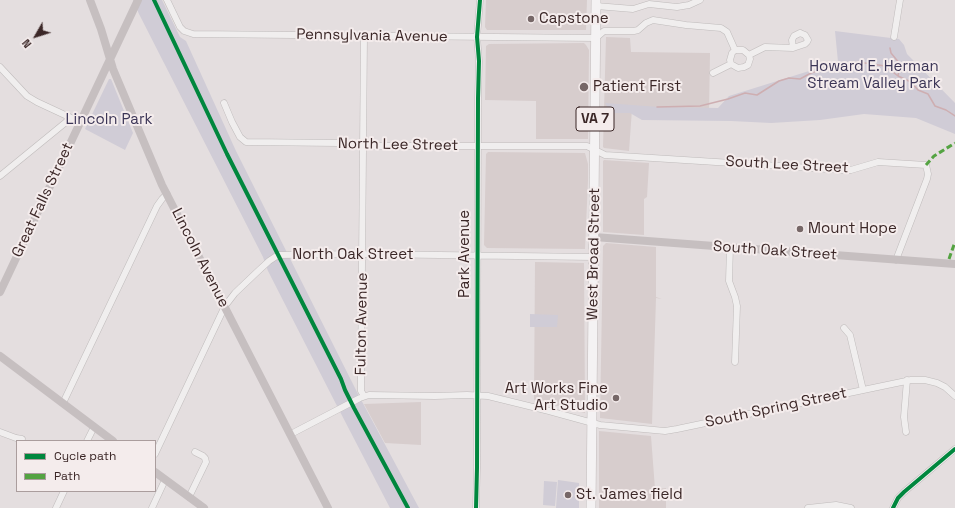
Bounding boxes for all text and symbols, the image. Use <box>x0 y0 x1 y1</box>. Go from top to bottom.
place label: Capstone <box>539 10 609 28</box>
marker: Capstone <box>526 14 536 24</box>
north arrow <box>16 16 56 56</box>
street label: Pennsylvania Avenue <box>296 26 448 46</box>
text: N <box>19 36 34 51</box>
park label: Howard E. Herman Stream Valley Park <box>807 58 941 93</box>
place label: Patient First <box>593 78 681 96</box>
marker: Patient First <box>578 81 590 93</box>
road number: VA 7 <box>576 107 614 131</box>
park label: Lincoln Park <box>65 111 153 129</box>
street label: North Lee Street <box>338 135 458 155</box>
street label: Great Falls Street <box>9 140 77 260</box>
street label: South Lee Street <box>725 153 849 177</box>
street label: West Broad Street <box>584 188 604 320</box>
street label: Lincoln Avenue <box>167 205 233 311</box>
street label: Park Avenue <box>456 210 474 298</box>
place label: Mount Hope <box>808 220 897 238</box>
marker: Mount Hope <box>795 224 805 234</box>
street label: South Oak Street <box>713 238 837 264</box>
street label: North Oak Street <box>292 246 414 264</box>
street label: Fulton Avenue <box>352 272 372 376</box>
place label: Art Works Fine Art Studio <box>505 380 608 415</box>
street label: South Spring Street <box>704 384 848 432</box>
marker: Art Works Fine Art Studio <box>611 393 621 403</box>
legend <box>16 440 156 492</box>
text: Cycle path <box>54 448 116 464</box>
text: Path <box>54 468 80 484</box>
place label: St. James field <box>576 486 683 504</box>
marker: St. James field <box>563 490 573 500</box>

